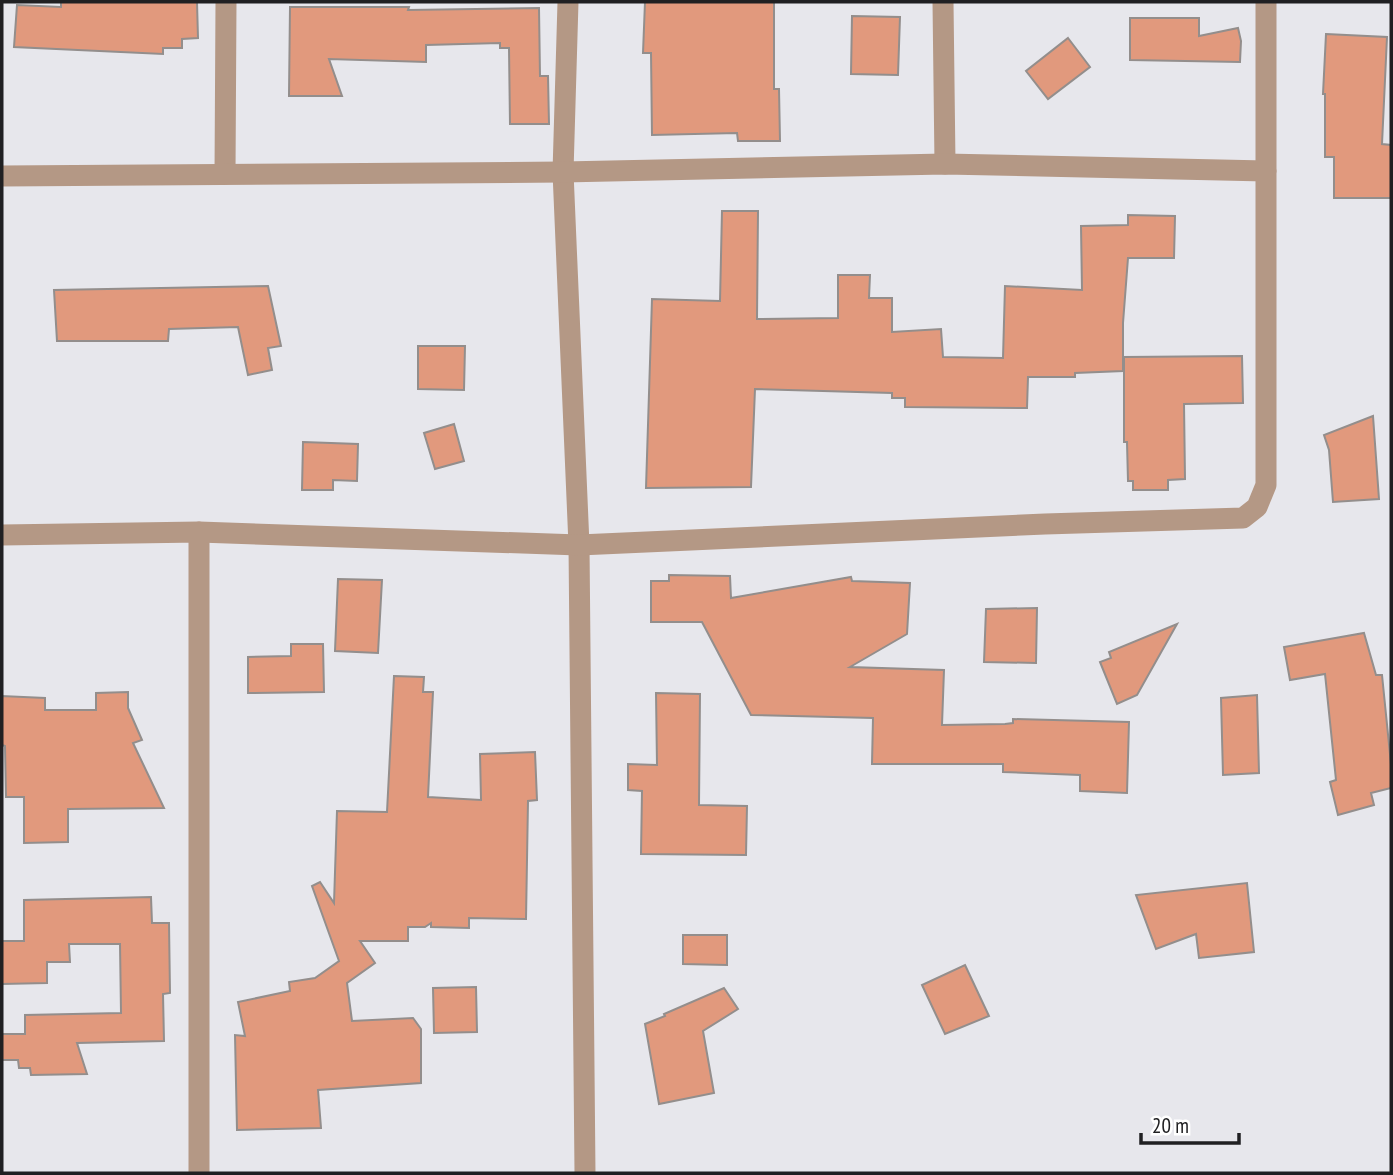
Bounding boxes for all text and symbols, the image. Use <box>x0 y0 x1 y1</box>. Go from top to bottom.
scale bar <box>1141 1102 1239 1146</box>
text: 20 m <box>1152 1112 1189 1139</box>

